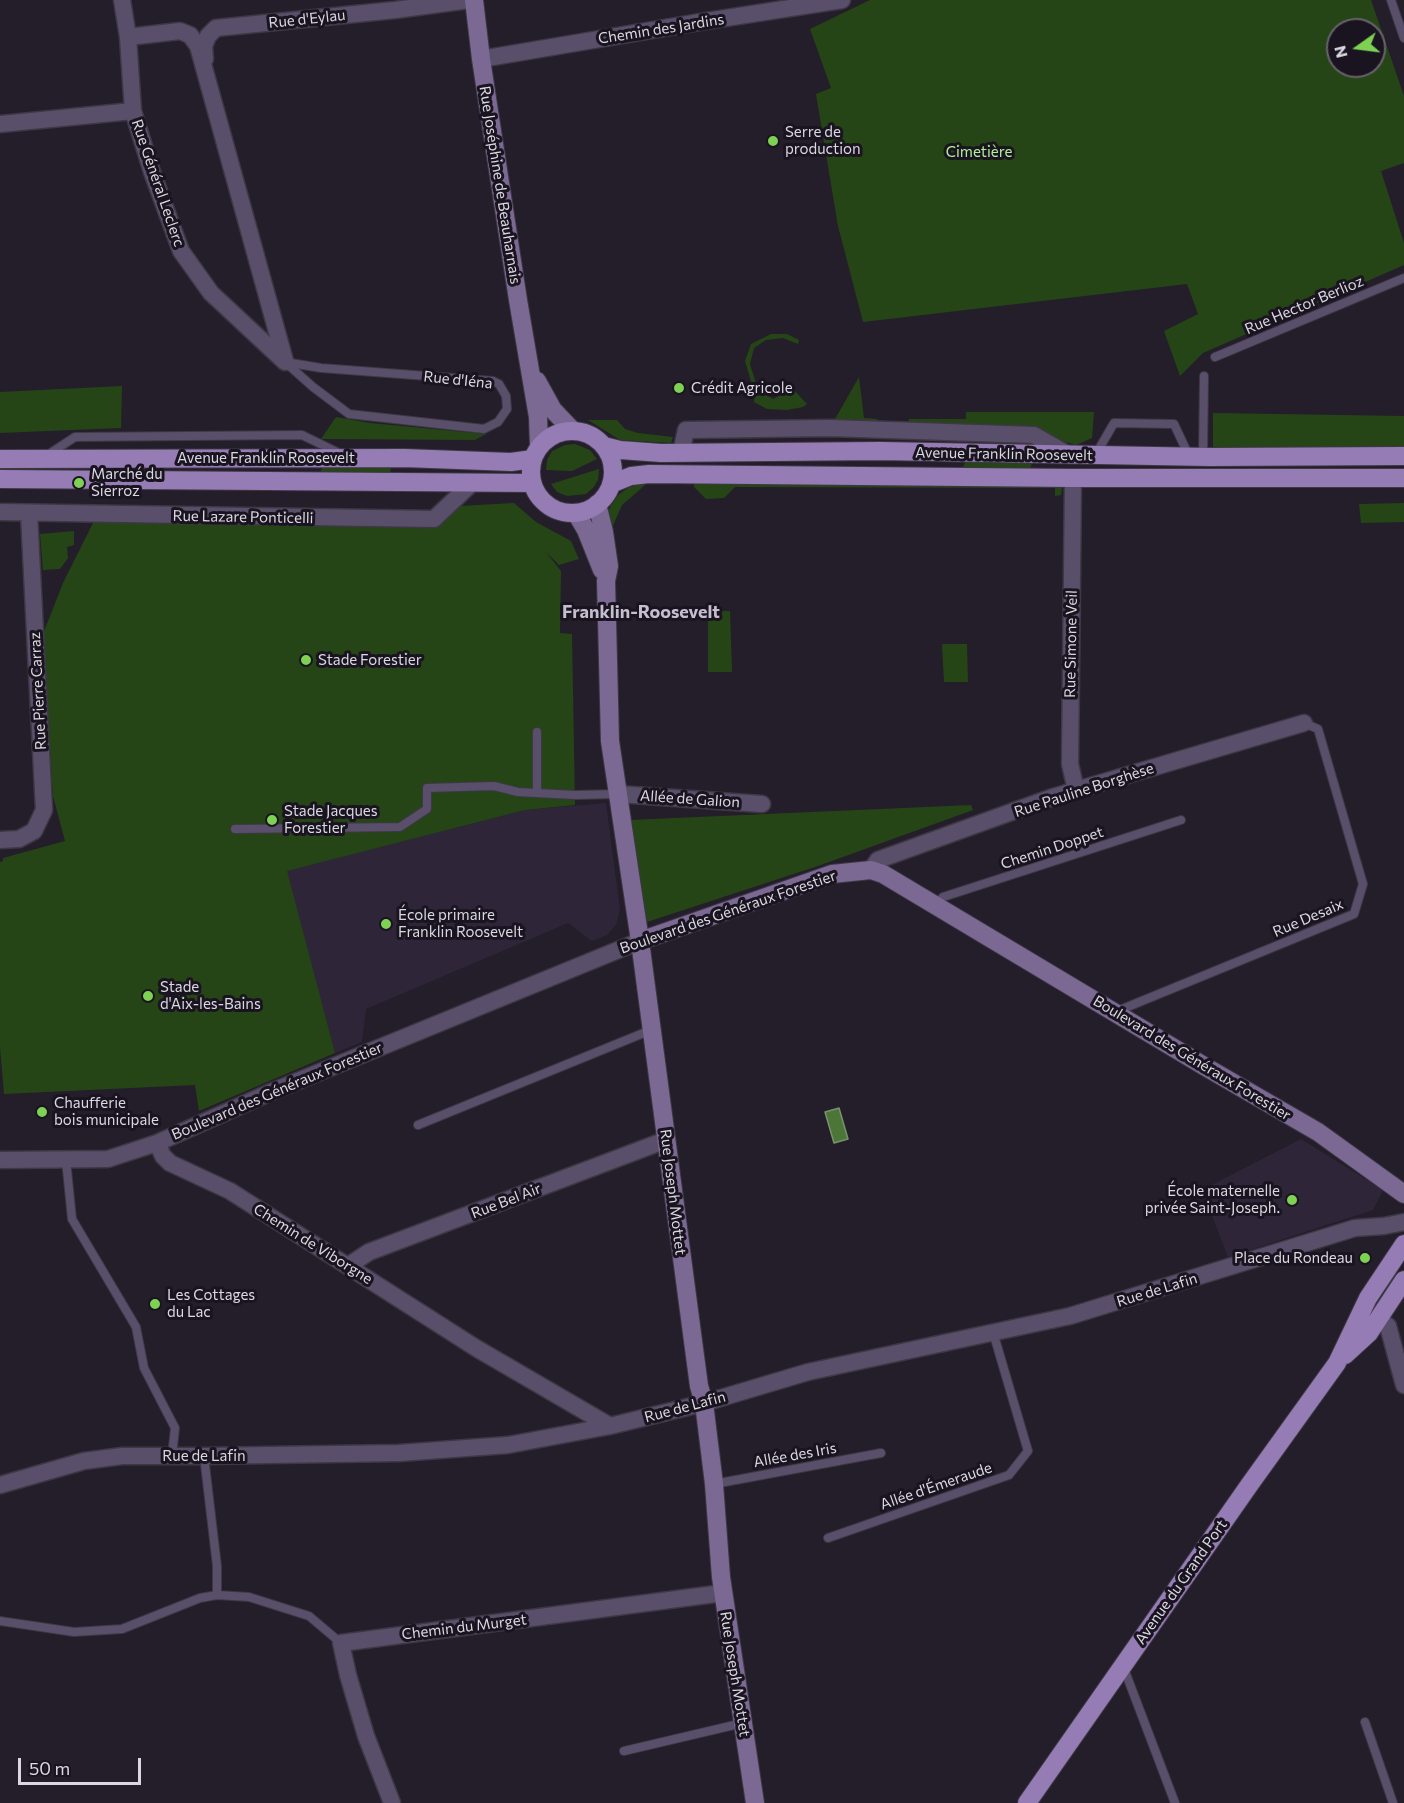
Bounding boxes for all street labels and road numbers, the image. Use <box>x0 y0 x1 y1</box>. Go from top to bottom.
street label: Rue d'Eylau <box>268 6 346 32</box>
street label: Chemin des Jardins <box>597 10 725 48</box>
street label: Rue Joséphine de Beauharnais <box>475 85 525 285</box>
street label: Rue Général Leclerc <box>128 117 188 249</box>
street label: Rue Hector Berlioz <box>1242 272 1366 338</box>
street label: Rue d'Iéna <box>423 367 493 393</box>
street label: Avenue Franklin Roosevelt <box>915 443 1093 465</box>
street label: Avenue Franklin Roosevelt <box>177 449 355 467</box>
street label: Rue Lazare Ponticelli <box>172 507 314 527</box>
street label: Rue Simone Veil <box>1061 590 1081 698</box>
street label: Rue Pierre Carraz <box>26 632 50 750</box>
street label: Rue Pauline Borghèse <box>1012 759 1156 821</box>
street label: Allée de Galion <box>639 787 741 811</box>
street label: Chemin Doppet <box>998 823 1106 873</box>
street label: Boulevard des Généraux Forestier <box>618 866 838 958</box>
street label: Rue Desaix <box>1270 895 1346 941</box>
street label: Boulevard des Généraux Forestier <box>1090 992 1294 1124</box>
street label: Boulevard des Généraux Forestier <box>169 1038 385 1144</box>
street label: Rue Joseph Mottet <box>656 1128 690 1256</box>
street label: Rue Bel Air <box>468 1179 544 1223</box>
street label: Chemin de Viborgne <box>250 1200 376 1288</box>
street label: Rue de Lafin <box>1114 1269 1200 1311</box>
street label: Rue de Lafin <box>642 1388 728 1426</box>
street label: Allée des Iris <box>752 1439 838 1471</box>
street label: Rue de Lafin <box>162 1447 246 1465</box>
street label: Allée d'Émeraude <box>878 1458 994 1514</box>
street label: Avenue du Grand Port <box>1131 1516 1231 1648</box>
street label: Chemin du Murget <box>401 1610 527 1644</box>
street label: Rue Joseph Mottet <box>716 1610 754 1738</box>

